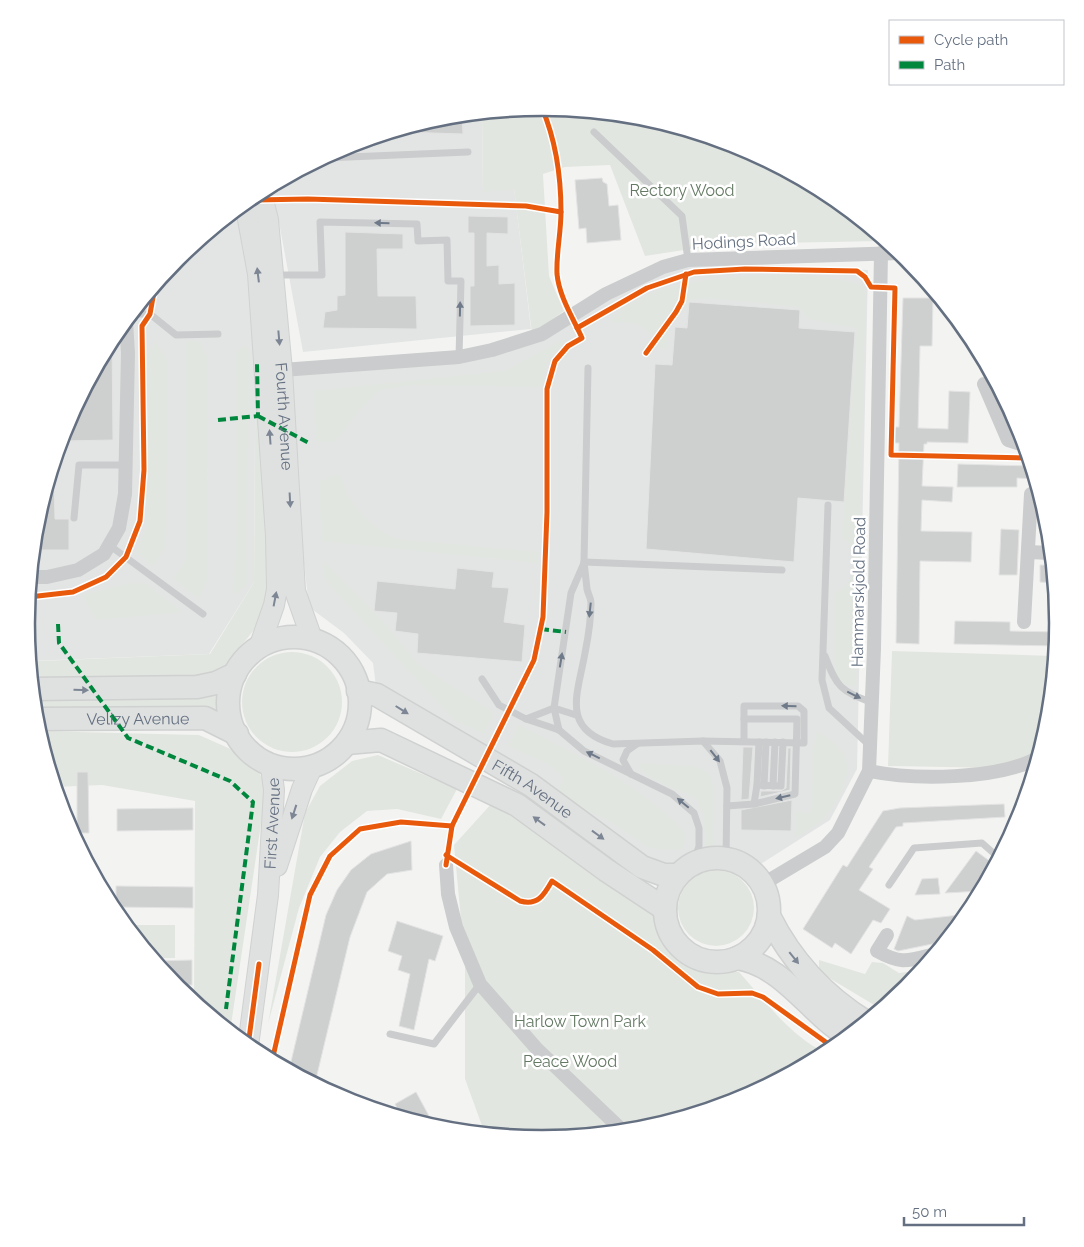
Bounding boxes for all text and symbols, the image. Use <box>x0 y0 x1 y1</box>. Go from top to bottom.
legend <box>889 20 1064 85</box>
text: Cycle path <box>934 31 1008 49</box>
text: Path <box>934 56 965 74</box>
park label: Rectory Wood <box>629 181 735 200</box>
one-way arrow <box>374 219 390 227</box>
street label: Hodings Road <box>692 229 797 254</box>
one-way arrow <box>254 266 262 282</box>
one-way arrow <box>456 300 464 316</box>
one-way arrow <box>275 330 283 346</box>
street label: Fourth Avenue <box>271 362 297 471</box>
one-way arrow <box>266 428 274 444</box>
one-way arrow <box>286 492 294 508</box>
street label: Hammarskjold Road <box>848 517 869 667</box>
one-way arrow <box>271 591 279 606</box>
one-way arrow <box>586 602 594 618</box>
one-way arrow <box>558 652 566 668</box>
one-way arrow <box>74 686 90 694</box>
one-way arrow <box>846 691 861 699</box>
one-way arrow <box>781 702 797 710</box>
one-way arrow <box>396 706 409 715</box>
street label: Velizy Avenue <box>86 709 190 729</box>
one-way arrow <box>710 749 721 762</box>
one-way arrow <box>586 751 601 760</box>
street label: Fifth Avenue <box>489 755 576 822</box>
street label: First Avenue <box>260 777 284 870</box>
one-way arrow <box>775 793 790 801</box>
one-way arrow <box>677 797 689 809</box>
one-way arrow <box>290 805 297 820</box>
one-way arrow <box>532 816 545 826</box>
one-way arrow <box>591 830 605 840</box>
one-way arrow <box>789 951 800 964</box>
park label: Harlow Town Park <box>514 1012 647 1031</box>
park label: Peace Wood <box>523 1052 617 1071</box>
scale bar <box>904 1194 1024 1226</box>
text: 50 m <box>912 1203 947 1221</box>

